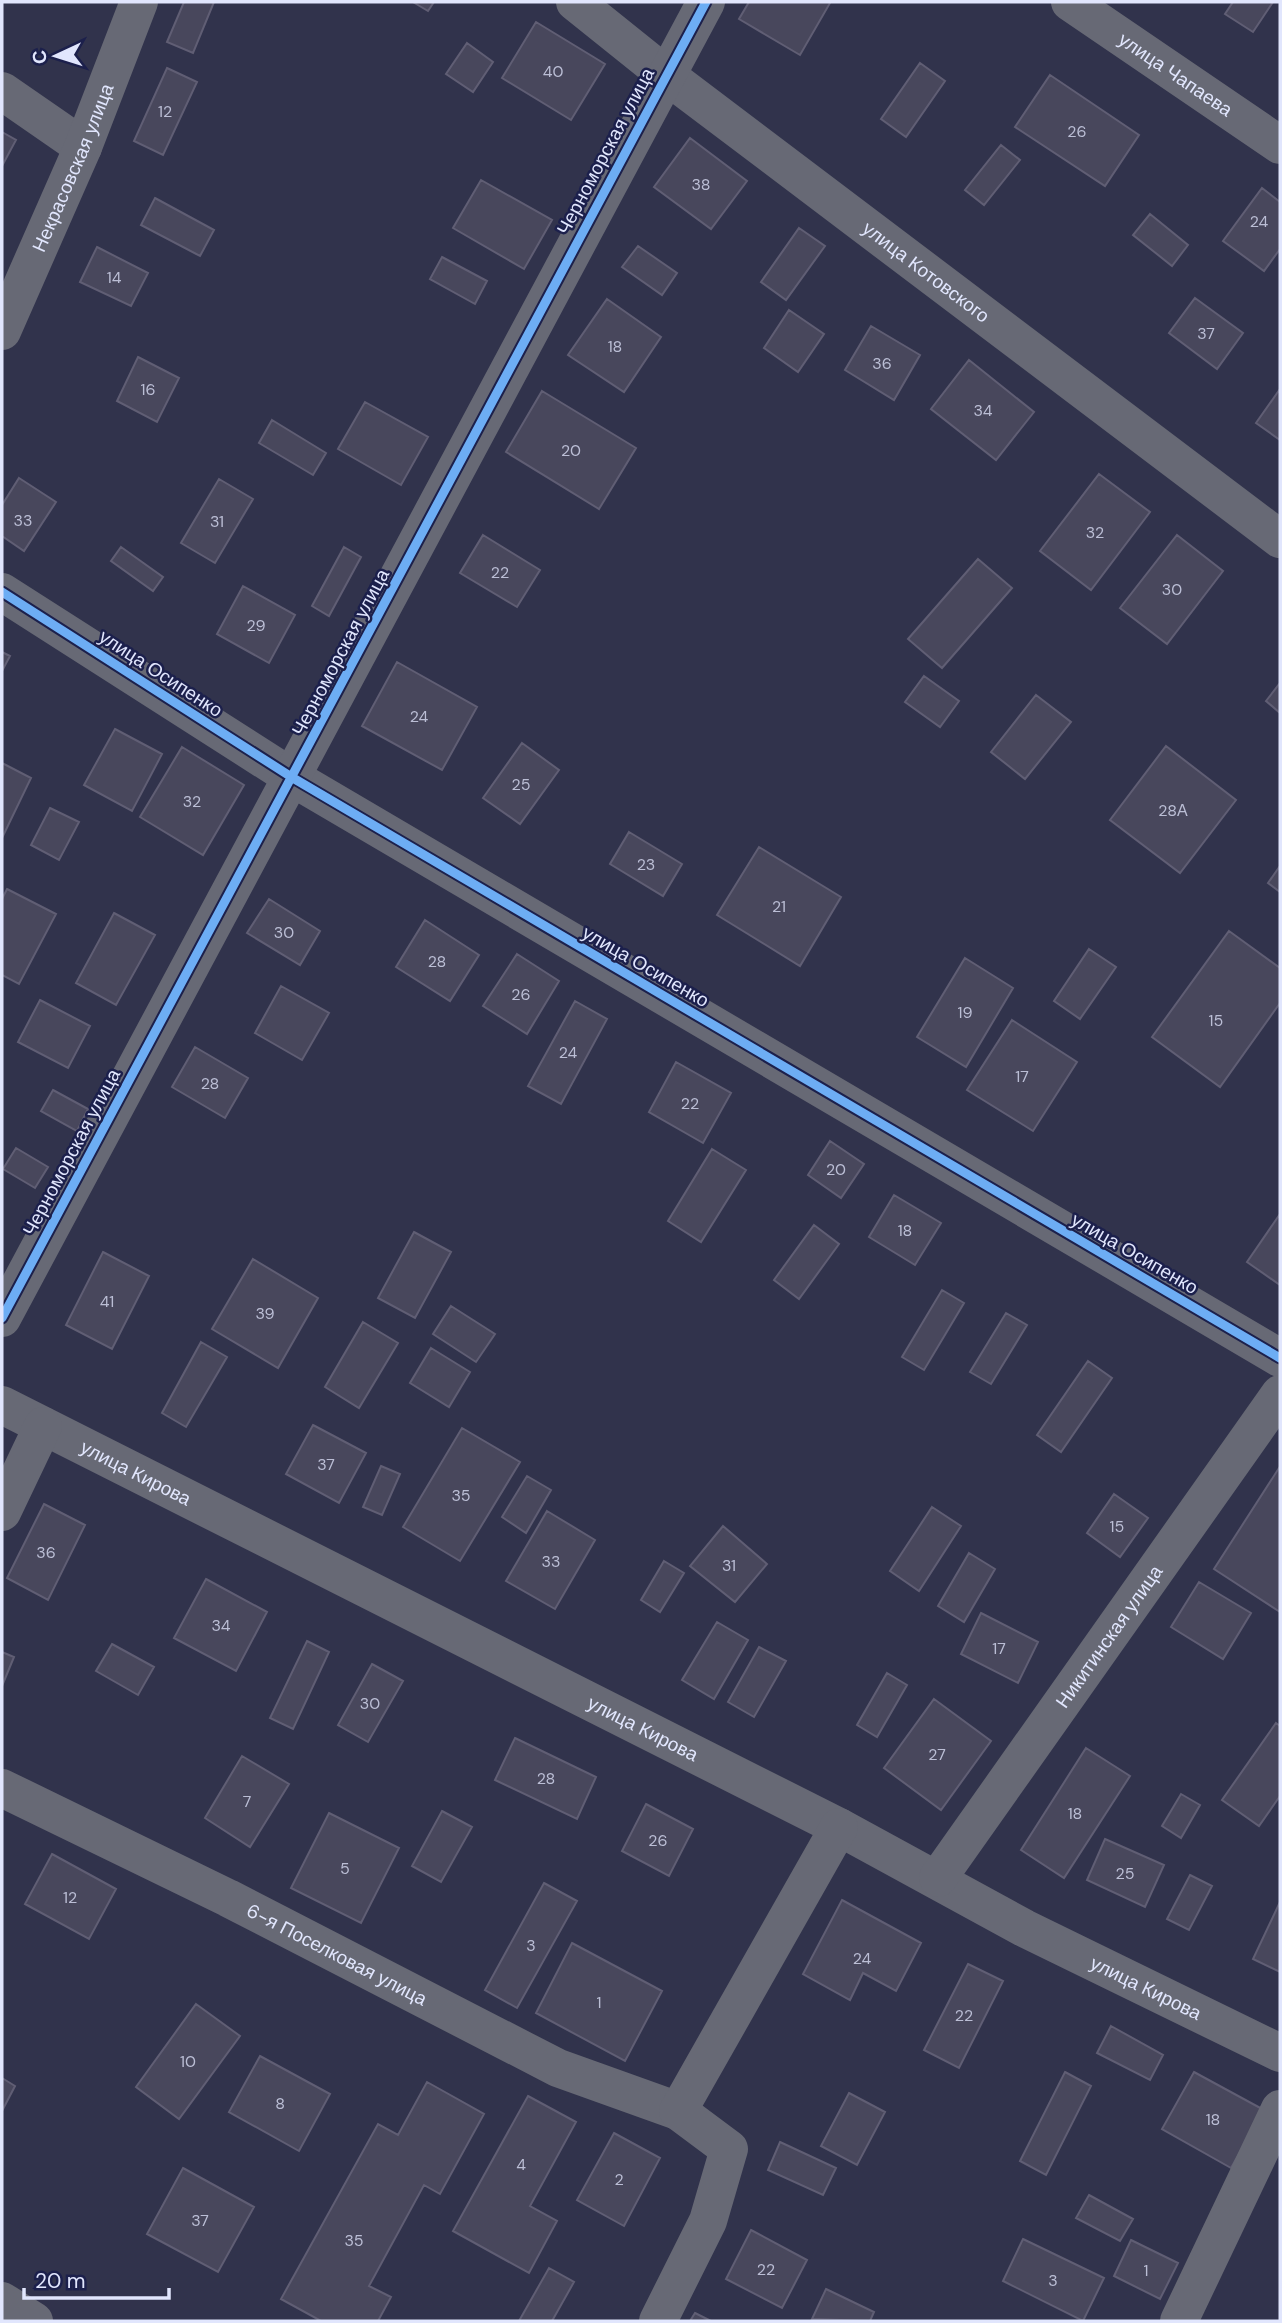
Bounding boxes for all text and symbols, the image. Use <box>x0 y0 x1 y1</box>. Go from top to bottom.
north arrow <box>21 21 91 91</box>
street label: улица Чапаева <box>1114 27 1238 122</box>
text: С <box>27 49 52 65</box>
house number: 40 <box>543 61 563 82</box>
street label: Черноморская улица <box>551 63 660 239</box>
street label: Некрасовская улица <box>26 80 119 256</box>
house number: 12 <box>158 101 172 122</box>
house number: 26 <box>1067 121 1087 142</box>
house number: 38 <box>691 174 711 195</box>
house number: 24 <box>1250 211 1269 232</box>
street label: улица Котовского <box>857 216 995 328</box>
house number: 14 <box>107 267 122 288</box>
house number: 37 <box>1197 323 1215 344</box>
house number: 18 <box>608 336 622 357</box>
house number: 36 <box>872 353 892 374</box>
house number: 16 <box>140 379 156 400</box>
house number: 34 <box>973 400 993 421</box>
house number: 20 <box>561 440 581 461</box>
house number: 33 <box>14 510 32 531</box>
house number: 31 <box>210 511 224 532</box>
house number: 32 <box>1086 522 1104 543</box>
house number: 22 <box>491 562 509 583</box>
street label: Черноморская улица <box>286 564 395 740</box>
house number: 30 <box>1162 579 1182 600</box>
house number: 29 <box>246 615 266 636</box>
street label: улица Осипенко <box>94 624 227 723</box>
house number: 24 <box>410 706 429 727</box>
house number: 25 <box>512 774 530 795</box>
house number: 32 <box>183 791 201 812</box>
house number: 28А <box>1158 800 1188 821</box>
house number: 23 <box>637 854 655 875</box>
house number: 21 <box>772 896 786 917</box>
street label: улица Осипенко <box>578 920 714 1013</box>
house number: 30 <box>274 922 294 943</box>
house number: 28 <box>428 951 446 972</box>
house number: 26 <box>511 984 531 1005</box>
house number: 19 <box>957 1002 973 1023</box>
house number: 15 <box>1209 1010 1223 1031</box>
house number: 24 <box>559 1042 578 1063</box>
street label: Черноморская улица <box>17 1064 126 1240</box>
house number: 17 <box>1015 1066 1029 1087</box>
house number: 28 <box>201 1073 219 1094</box>
house number: 22 <box>681 1093 699 1114</box>
house number: 20 <box>826 1159 846 1180</box>
street label: улица Осипенко <box>1067 1207 1203 1300</box>
house number: 18 <box>898 1220 912 1241</box>
house number: 41 <box>100 1291 114 1312</box>
house number: 39 <box>255 1303 275 1324</box>
street label: улица Кирова <box>76 1435 196 1511</box>
house number: 37 <box>317 1454 335 1475</box>
house number: 35 <box>451 1485 471 1506</box>
house number: 15 <box>1110 1516 1124 1537</box>
house number: 36 <box>36 1542 56 1563</box>
house number: 33 <box>542 1551 560 1572</box>
house number: 31 <box>722 1555 736 1576</box>
street label: Никитинская улица <box>1050 1560 1169 1713</box>
house number: 34 <box>211 1615 231 1636</box>
house number: 17 <box>992 1638 1006 1659</box>
street label: улица Кирова <box>583 1690 703 1767</box>
house number: 30 <box>360 1693 380 1714</box>
house number: 27 <box>928 1744 946 1765</box>
house number: 28 <box>537 1768 555 1789</box>
house number: 7 <box>243 1791 251 1812</box>
house number: 18 <box>1068 1803 1082 1824</box>
house number: 26 <box>648 1830 668 1851</box>
house number: 5 <box>340 1858 350 1879</box>
house number: 25 <box>1116 1863 1134 1884</box>
house number: 12 <box>63 1887 77 1908</box>
street label: 6-я Поселковая улица <box>242 1898 432 2012</box>
house number: 3 <box>526 1935 536 1956</box>
house number: 24 <box>853 1948 872 1969</box>
street label: улица Кирова <box>1086 1950 1206 2026</box>
house number: 1 <box>597 1992 602 2013</box>
house number: 22 <box>955 2005 973 2026</box>
house number: 10 <box>180 2051 196 2072</box>
house number: 8 <box>275 2093 285 2114</box>
house number: 18 <box>1206 2109 1220 2130</box>
house number: 4 <box>516 2154 526 2175</box>
house number: 2 <box>614 2169 624 2190</box>
house number: 37 <box>191 2210 209 2231</box>
house number: 35 <box>344 2230 364 2251</box>
scale bar <box>24 2256 170 2300</box>
house number: 22 <box>757 2259 775 2280</box>
house number: 1 <box>1144 2260 1149 2281</box>
text: 20 m <box>35 2267 86 2295</box>
house number: 3 <box>1048 2270 1058 2291</box>

